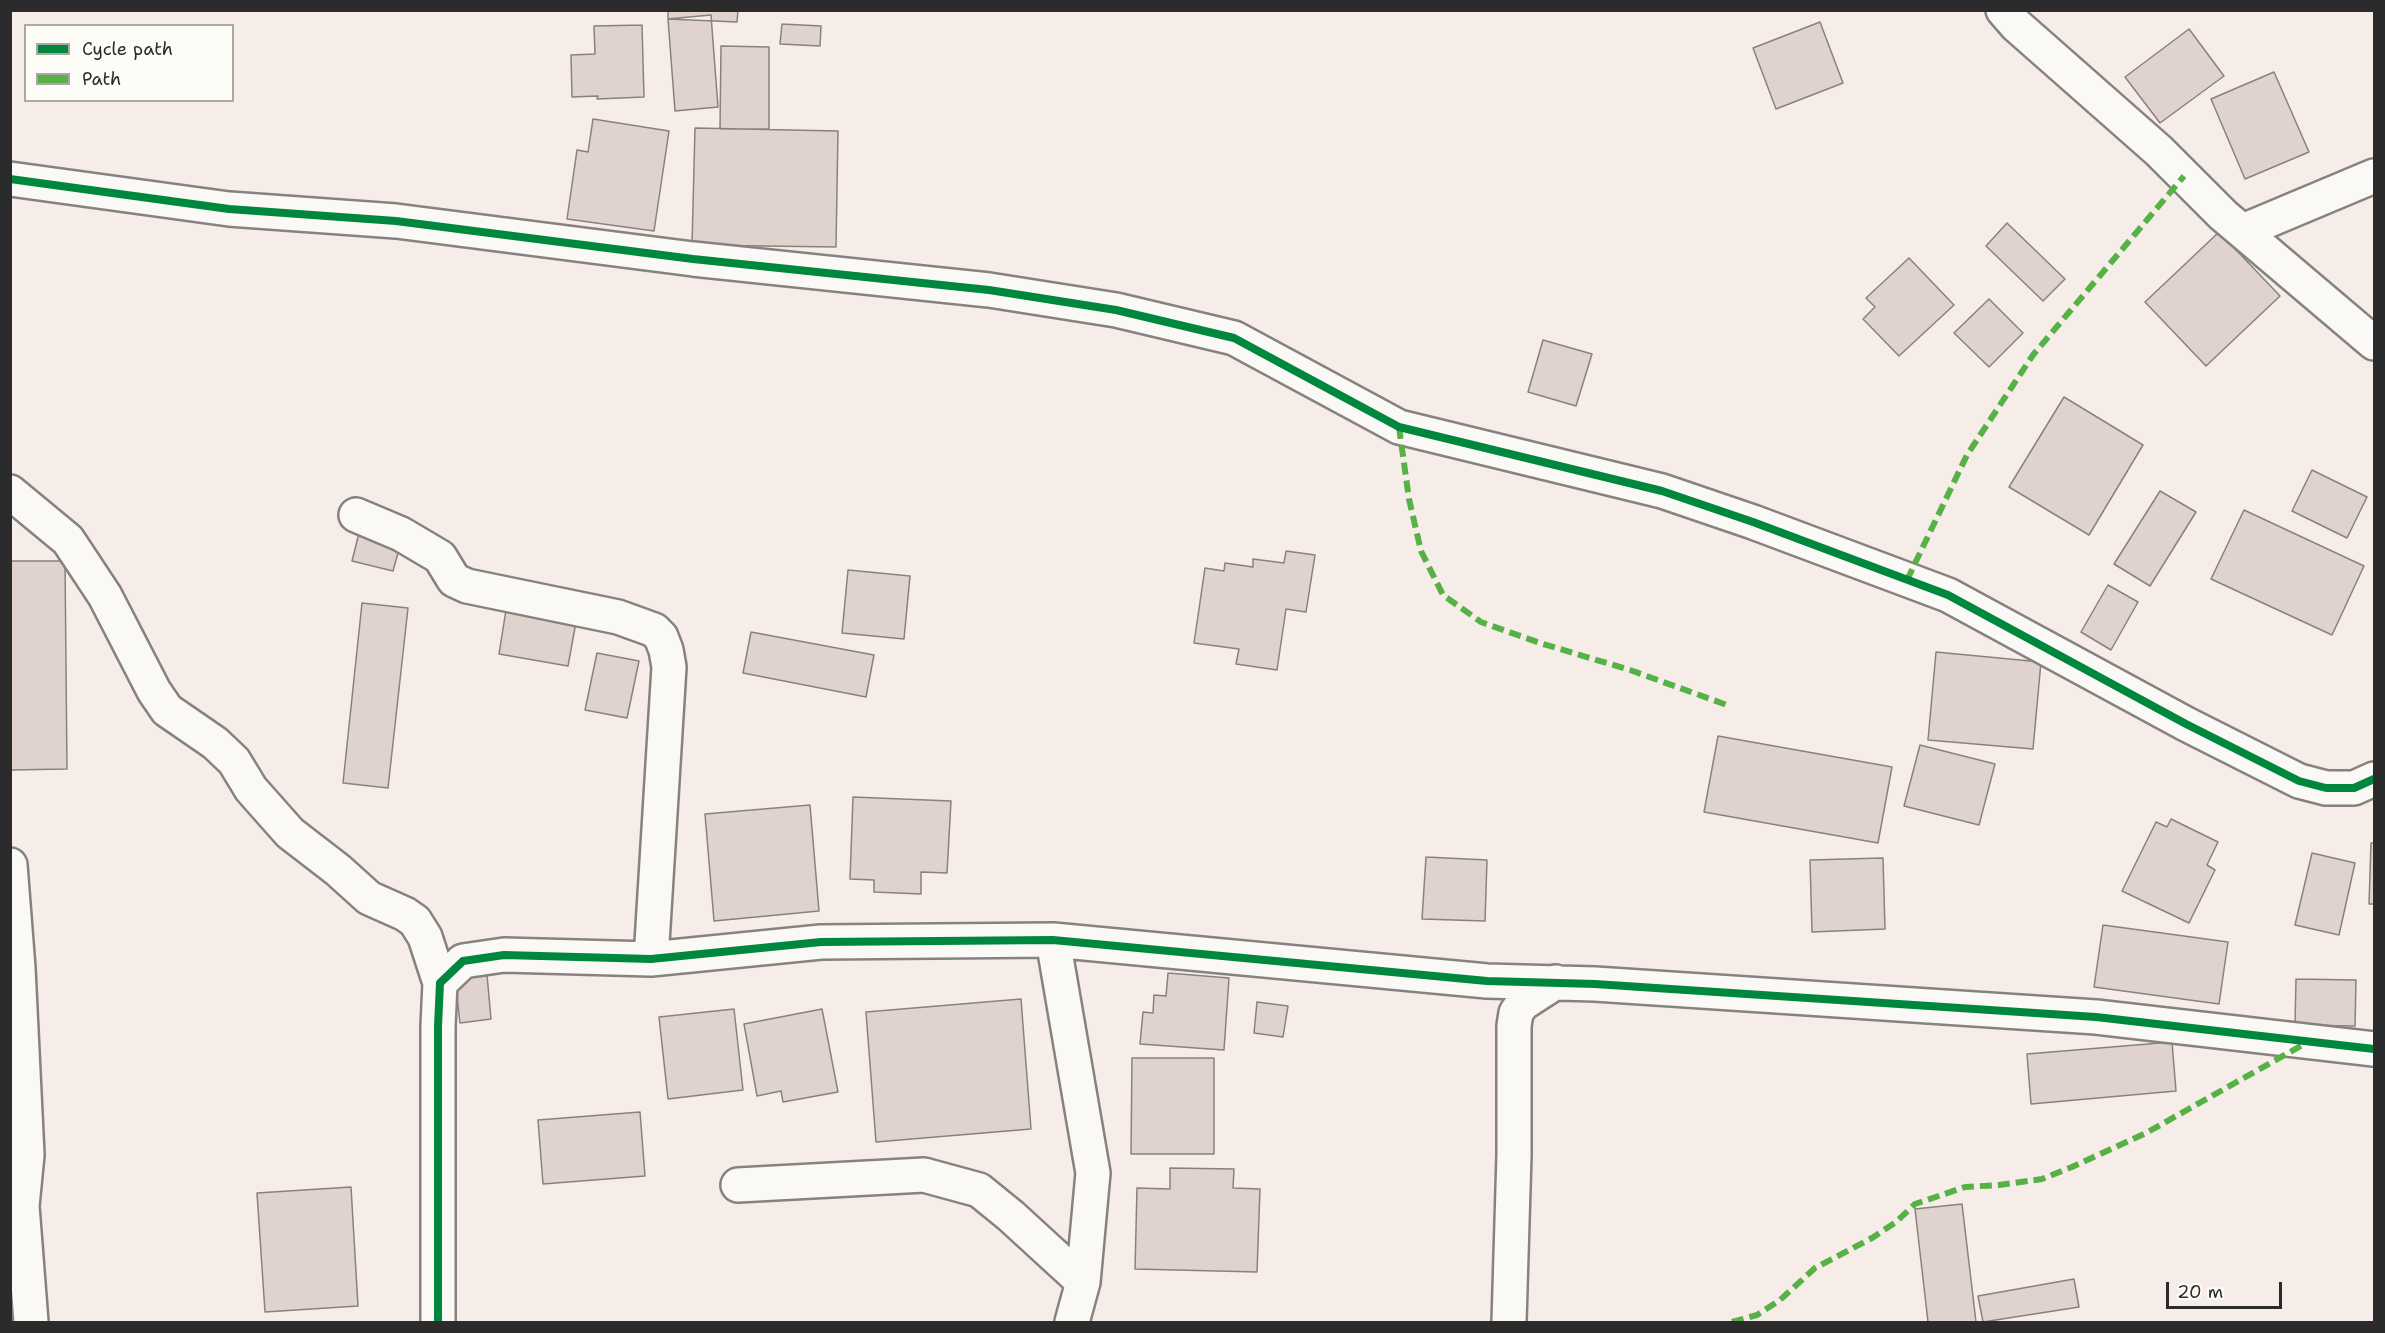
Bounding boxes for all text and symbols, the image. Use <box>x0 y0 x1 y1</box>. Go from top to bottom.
legend <box>24 24 234 102</box>
text: Cycle path <box>82 37 173 61</box>
text: Path <box>82 67 121 91</box>
scale bar <box>2169 1270 2284 1308</box>
text: 20 m <box>2177 1280 2223 1304</box>

